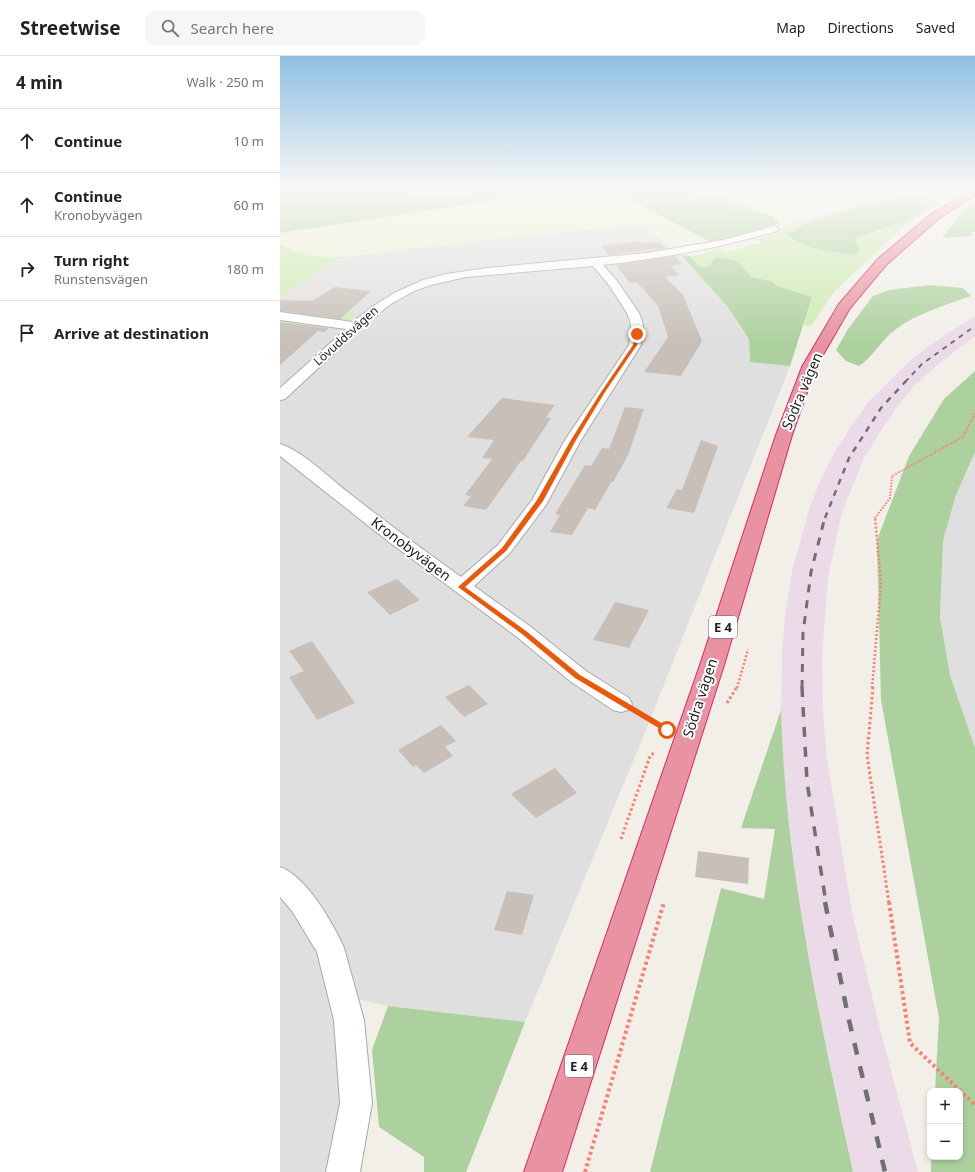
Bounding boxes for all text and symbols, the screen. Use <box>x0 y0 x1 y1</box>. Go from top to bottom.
search box <box>145 10 425 46</box>
text: Streetwise <box>20 15 121 41</box>
icon: search <box>159 17 181 39</box>
text: Search here <box>191 18 274 38</box>
text: Map <box>776 18 805 37</box>
text: Directions <box>827 18 894 37</box>
text: Saved <box>916 18 955 37</box>
text: 4 min <box>16 71 63 94</box>
text: Walk · 250 m <box>186 73 264 91</box>
icon: ahead <box>16 130 38 152</box>
text: Continue <box>54 131 122 151</box>
text: 10 m <box>234 132 264 150</box>
text: Continue <box>54 186 122 206</box>
icon: ahead <box>16 194 38 216</box>
text: 60 m <box>234 196 264 214</box>
text: Kronobyvägen <box>54 206 143 224</box>
text: Turn right <box>54 250 129 270</box>
icon: right <box>16 258 38 280</box>
text: 180 m <box>226 260 264 278</box>
text: Runstensvägen <box>54 270 148 288</box>
street label: Lövuddsvägen <box>310 302 382 369</box>
icon: arrive <box>16 322 38 344</box>
text: Arrive at destination <box>54 323 209 343</box>
route end <box>628 325 646 343</box>
street label: Södra vägen <box>777 349 826 432</box>
street label: Kronobyvägen <box>368 512 455 585</box>
road number: E 4 <box>709 616 737 638</box>
street label: Södra vägen <box>678 656 721 740</box>
route start <box>658 721 676 739</box>
road number: E 4 <box>565 1055 593 1077</box>
map controls <box>927 1088 963 1160</box>
button: + <box>927 1088 963 1124</box>
button: − <box>927 1124 963 1160</box>

